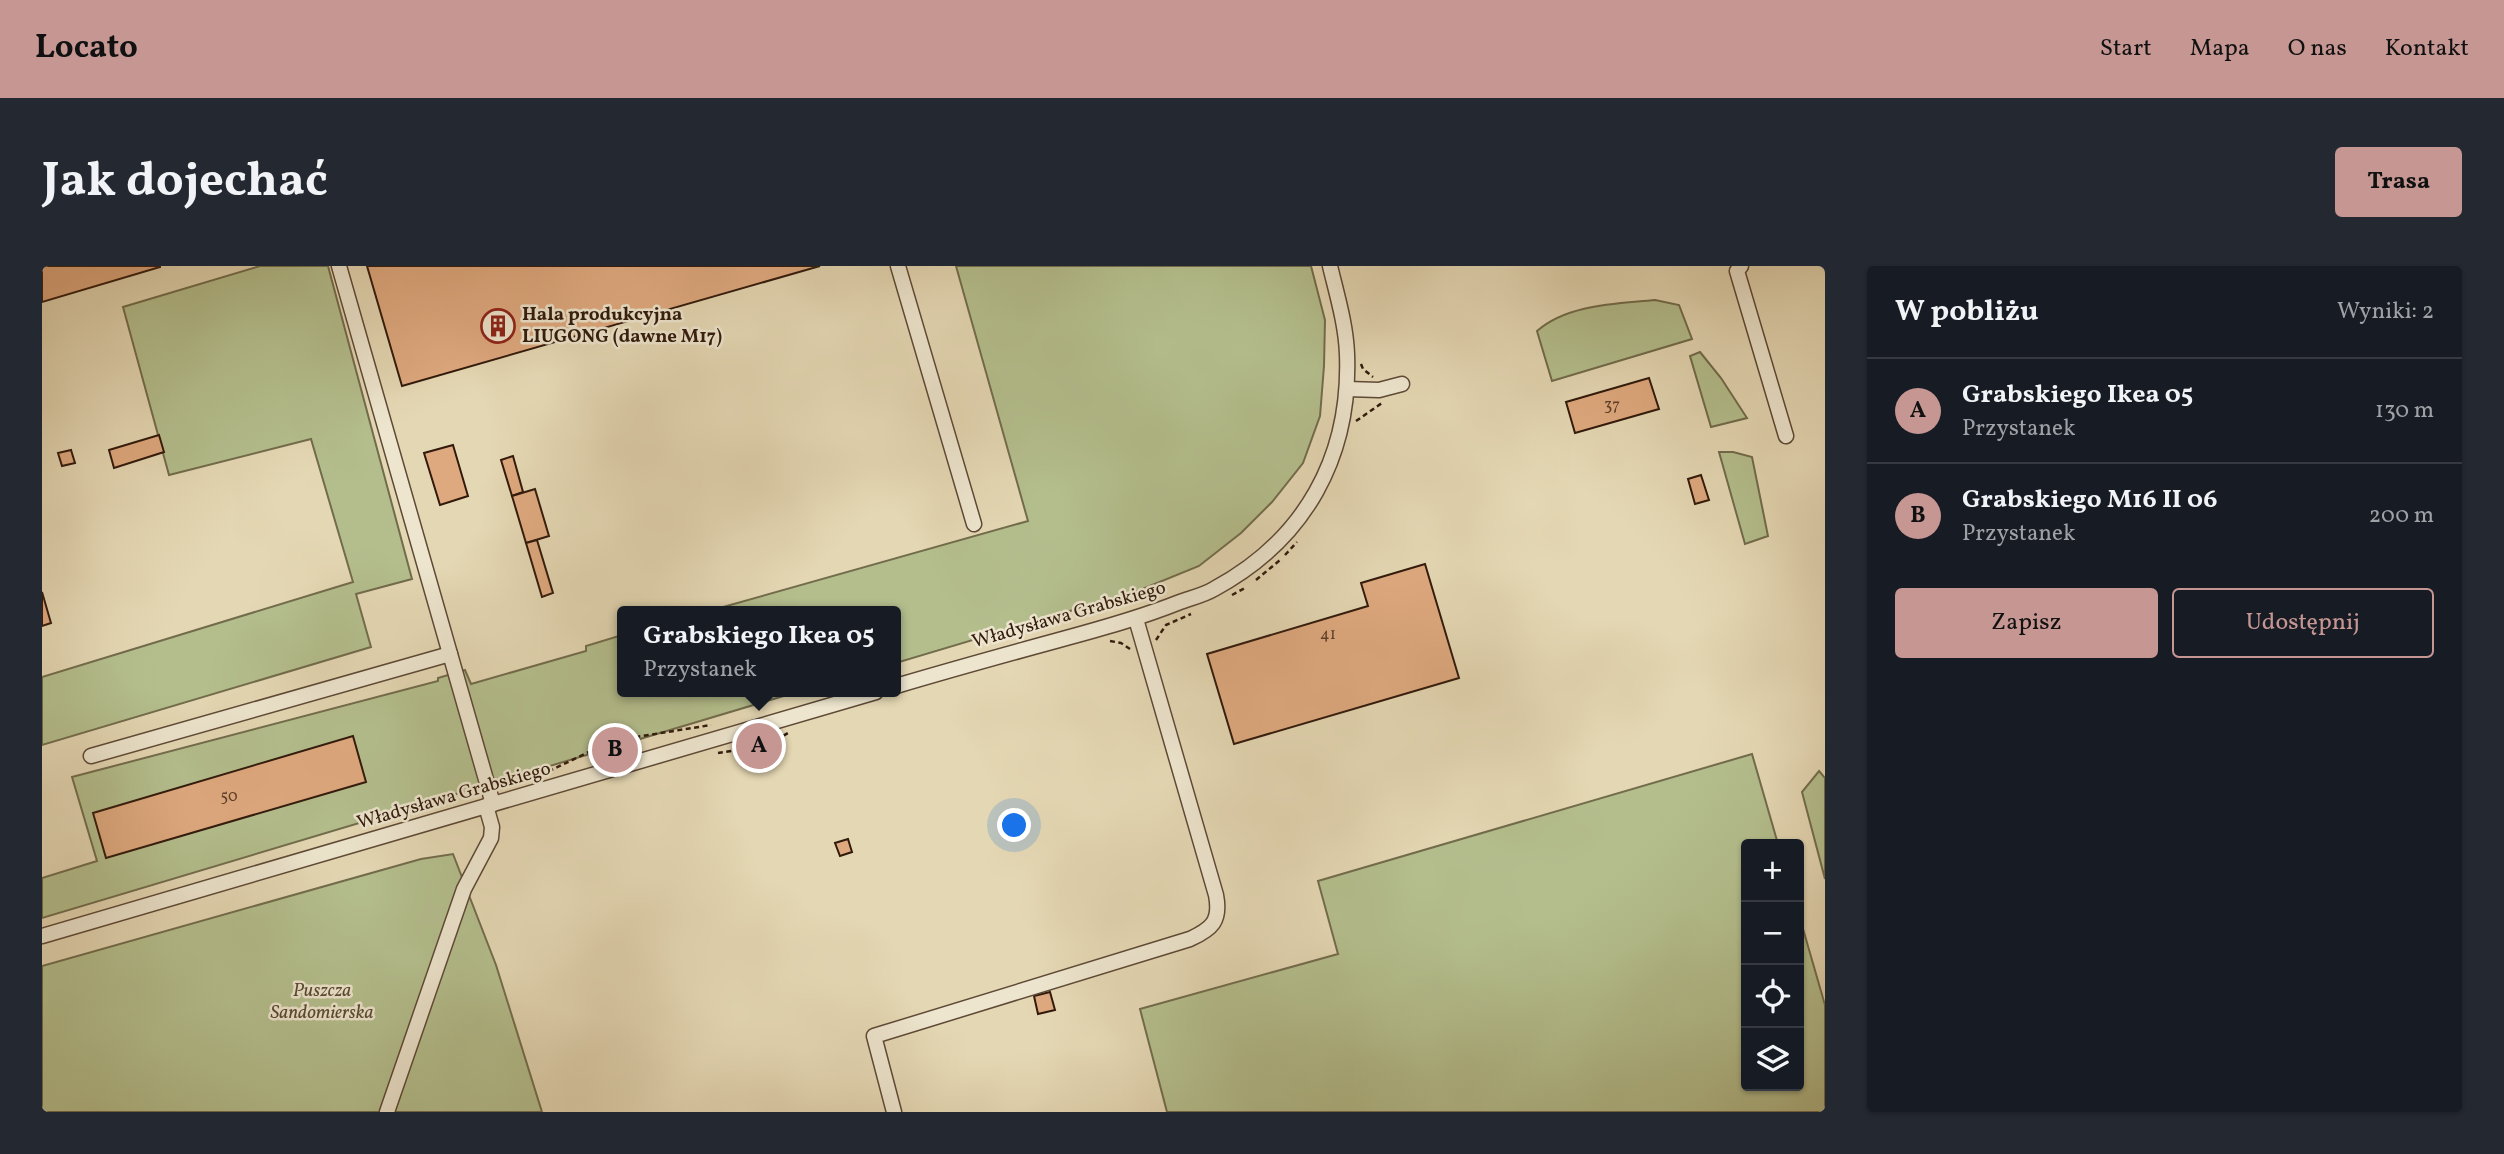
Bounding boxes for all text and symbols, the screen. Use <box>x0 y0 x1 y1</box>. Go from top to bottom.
text: Locato <box>35 26 138 72</box>
text: Start <box>2100 32 2152 66</box>
text: Mapa <box>2190 32 2250 66</box>
text: O nas <box>2288 32 2347 66</box>
text: Kontakt <box>2385 32 2469 66</box>
button: Trasa <box>2335 147 2462 217</box>
text: Jak dojechać <box>42 148 328 217</box>
text: W pobliżu <box>1895 291 2038 333</box>
text: Wyniki: 2 <box>2337 296 2434 328</box>
place label: Hala produkcyjna LIUGONG (dawne M17) <box>522 302 722 350</box>
building icon: Hala produkcyjna LIUGONG (dawne M17) <box>479 307 517 345</box>
text: Grabskiego Ikea 05 <box>1962 377 2193 413</box>
house number: 37 <box>1604 395 1620 417</box>
text: A <box>1910 395 1926 427</box>
text: 130 m <box>2375 395 2434 427</box>
text: Przystanek <box>1962 413 2076 445</box>
text: Grabskiego M16 II 06 <box>1962 482 2217 518</box>
text: B <box>1910 500 1926 532</box>
text: 200 m <box>2369 500 2434 532</box>
text: Przystanek <box>1962 518 2076 550</box>
street label: Władysława Grabskiego <box>969 575 1169 655</box>
button: Zapisz <box>1895 588 2158 658</box>
button: Udostępnij <box>2172 588 2434 658</box>
popup <box>617 606 901 697</box>
text: Grabskiego Ikea 05 <box>643 618 875 654</box>
house number: 41 <box>1320 624 1336 646</box>
text: Przystanek <box>643 654 757 686</box>
pin: A <box>736 720 782 772</box>
pin: B <box>592 724 638 776</box>
street label: Władysława Grabskiego <box>354 756 554 836</box>
house number: 50 <box>221 786 238 808</box>
your location <box>997 808 1031 842</box>
map controls <box>1741 839 1804 1091</box>
button: + <box>1741 839 1804 902</box>
button: − <box>1741 902 1804 965</box>
button: locate <box>1741 965 1804 1028</box>
park label: Puszcza Sandomierska <box>270 978 374 1026</box>
button: layers <box>1741 1028 1804 1091</box>

